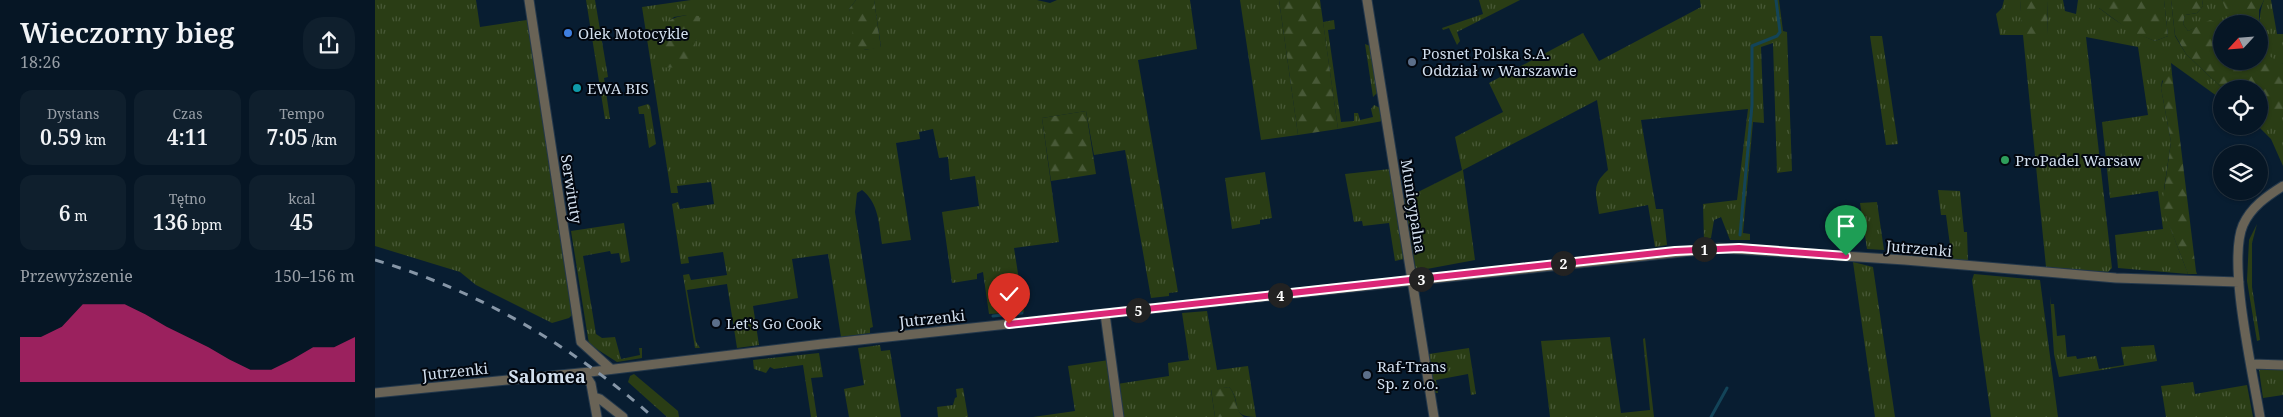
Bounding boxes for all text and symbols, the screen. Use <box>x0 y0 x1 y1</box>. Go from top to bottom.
text: Wieczorny bieg <box>20 13 234 51</box>
north arrow <box>2213 15 2267 70</box>
map controls <box>2213 15 2268 200</box>
button: share <box>303 17 355 69</box>
place label: Olek Motocykle <box>578 23 688 43</box>
marker: Olek Motocykle <box>562 27 574 39</box>
place label: Posnet Polska S.A. Oddział w Warszawie <box>1422 43 1577 80</box>
text: 18:26 <box>20 51 60 73</box>
marker: Posnet Polska S.A. Oddział w Warszawie <box>1406 56 1418 68</box>
place label: EWA BIS <box>587 78 649 98</box>
button: locate <box>2213 80 2268 135</box>
marker: EWA BIS <box>571 82 583 94</box>
text: Dystans <box>47 104 99 123</box>
text: Czas <box>173 104 202 123</box>
text: Tempo <box>279 104 324 123</box>
text: 0.59 <box>40 123 81 151</box>
text: 4:11 <box>167 123 208 151</box>
text: 7:05 <box>266 123 308 151</box>
text: km <box>81 130 106 149</box>
text: /km <box>308 130 337 149</box>
button: layers <box>2213 145 2268 200</box>
place label: ProPadel Warsaw <box>2015 150 2141 170</box>
street label: Serwituty <box>557 153 587 225</box>
marker: ProPadel Warsaw <box>1999 154 2011 166</box>
street label: Municypalna <box>1397 158 1431 254</box>
text: Tętno <box>169 189 206 208</box>
text: kcal <box>288 189 315 208</box>
text: 6 <box>59 199 71 227</box>
pin <box>1825 205 1867 256</box>
text: m <box>71 206 88 225</box>
text: 136 <box>153 208 188 236</box>
text: 45 <box>290 208 314 236</box>
icon: arrive <box>1832 212 1860 240</box>
text: bpm <box>188 215 222 234</box>
street label: Jutrzenki <box>1884 235 1953 261</box>
pin: 1 <box>1691 236 1717 262</box>
text: 1 <box>1701 240 1708 259</box>
pin: 2 <box>1551 250 1575 276</box>
text: 2 <box>1560 254 1567 273</box>
text: Przewyższenie <box>20 265 133 287</box>
text: 150–156 m <box>274 265 355 287</box>
pin: 3 <box>1409 266 1433 292</box>
text: 3 <box>1418 270 1425 289</box>
pin <box>988 273 1030 324</box>
icon: check <box>995 280 1023 308</box>
pin: 4 <box>1267 282 1293 308</box>
text: 4 <box>1277 286 1284 305</box>
pin: 5 <box>1125 298 1151 322</box>
text: 5 <box>1135 301 1142 320</box>
street label: Jutrzenki <box>897 305 966 332</box>
place label: Let's Go Cook <box>726 313 821 333</box>
marker: Let's Go Cook <box>710 317 722 329</box>
place label: Raf-Trans Sp. z o.o. <box>1377 356 1447 393</box>
street label: Jutrzenki <box>420 358 489 385</box>
district label: Salomea <box>508 364 586 388</box>
marker: Raf-Trans Sp. z o.o. <box>1361 369 1373 381</box>

